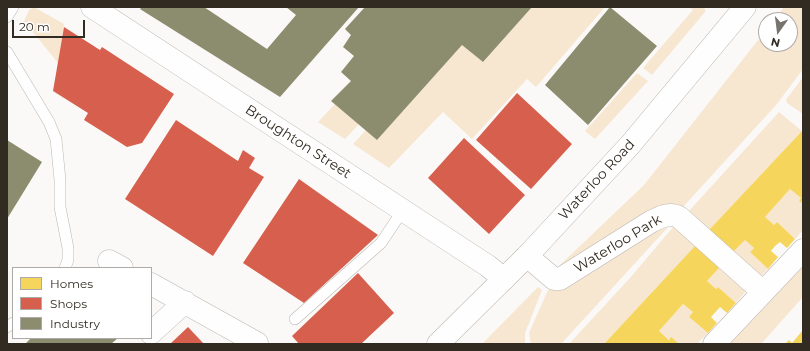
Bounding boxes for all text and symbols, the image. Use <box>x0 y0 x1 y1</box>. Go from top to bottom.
scale bar <box>14 12 87 38</box>
north arrow <box>758 12 798 52</box>
text: 20 m <box>19 19 50 34</box>
text: N <box>769 35 781 51</box>
street label: Broughton Street <box>242 101 354 183</box>
street label: Waterloo Road <box>555 136 639 224</box>
street label: Waterloo Park <box>571 211 665 277</box>
legend <box>12 267 152 339</box>
text: Homes <box>50 276 93 291</box>
text: Shops <box>50 296 87 311</box>
text: Industry <box>50 316 100 331</box>

